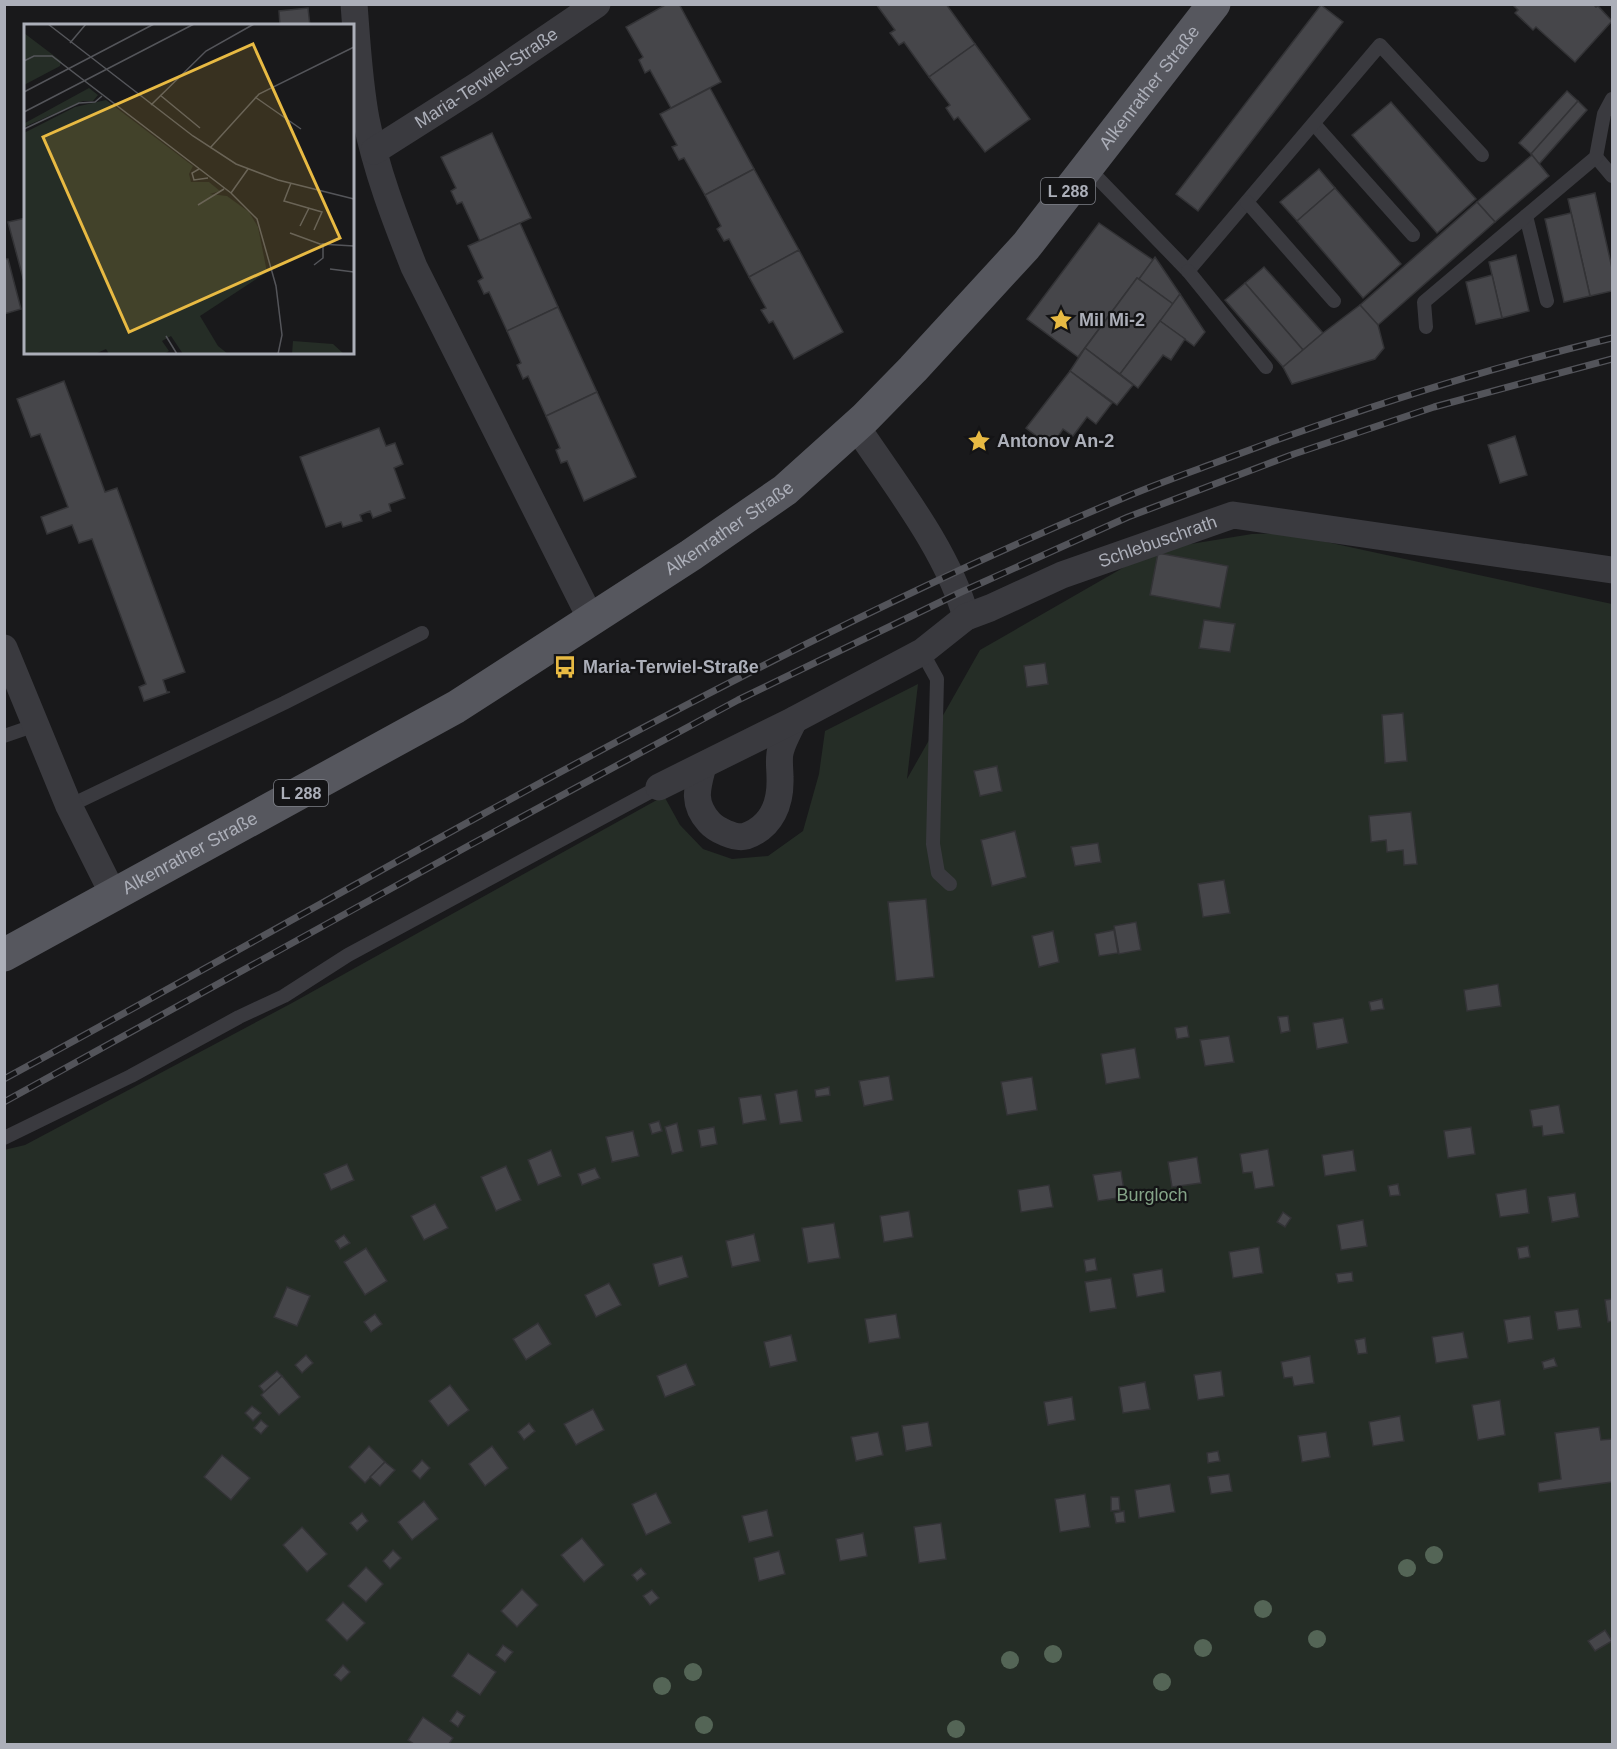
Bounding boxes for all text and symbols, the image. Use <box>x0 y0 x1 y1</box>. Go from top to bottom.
street label: Alkenrather Straße <box>1095 21 1204 153</box>
inset map <box>24 24 354 354</box>
street label: Maria-Terwiel-Straße <box>411 24 562 132</box>
road number: L 288 <box>1041 178 1095 204</box>
place icon: Mil Mi-2 <box>1048 307 1074 333</box>
place label: Mil Mi-2 <box>1079 310 1145 330</box>
place icon: Antonov An-2 <box>966 428 992 454</box>
place label: Antonov An-2 <box>997 431 1114 451</box>
street label: Alkenrather Straße <box>661 477 798 579</box>
street label: Schlebuschrath <box>1096 511 1219 571</box>
bus stop icon: Maria-Terwiel-Straße <box>552 654 578 680</box>
place label: Maria-Terwiel-Straße <box>583 657 759 677</box>
road number: L 288 <box>274 780 328 806</box>
street label: Alkenrather Straße <box>119 808 261 898</box>
park label: Burgloch <box>1116 1185 1188 1205</box>

